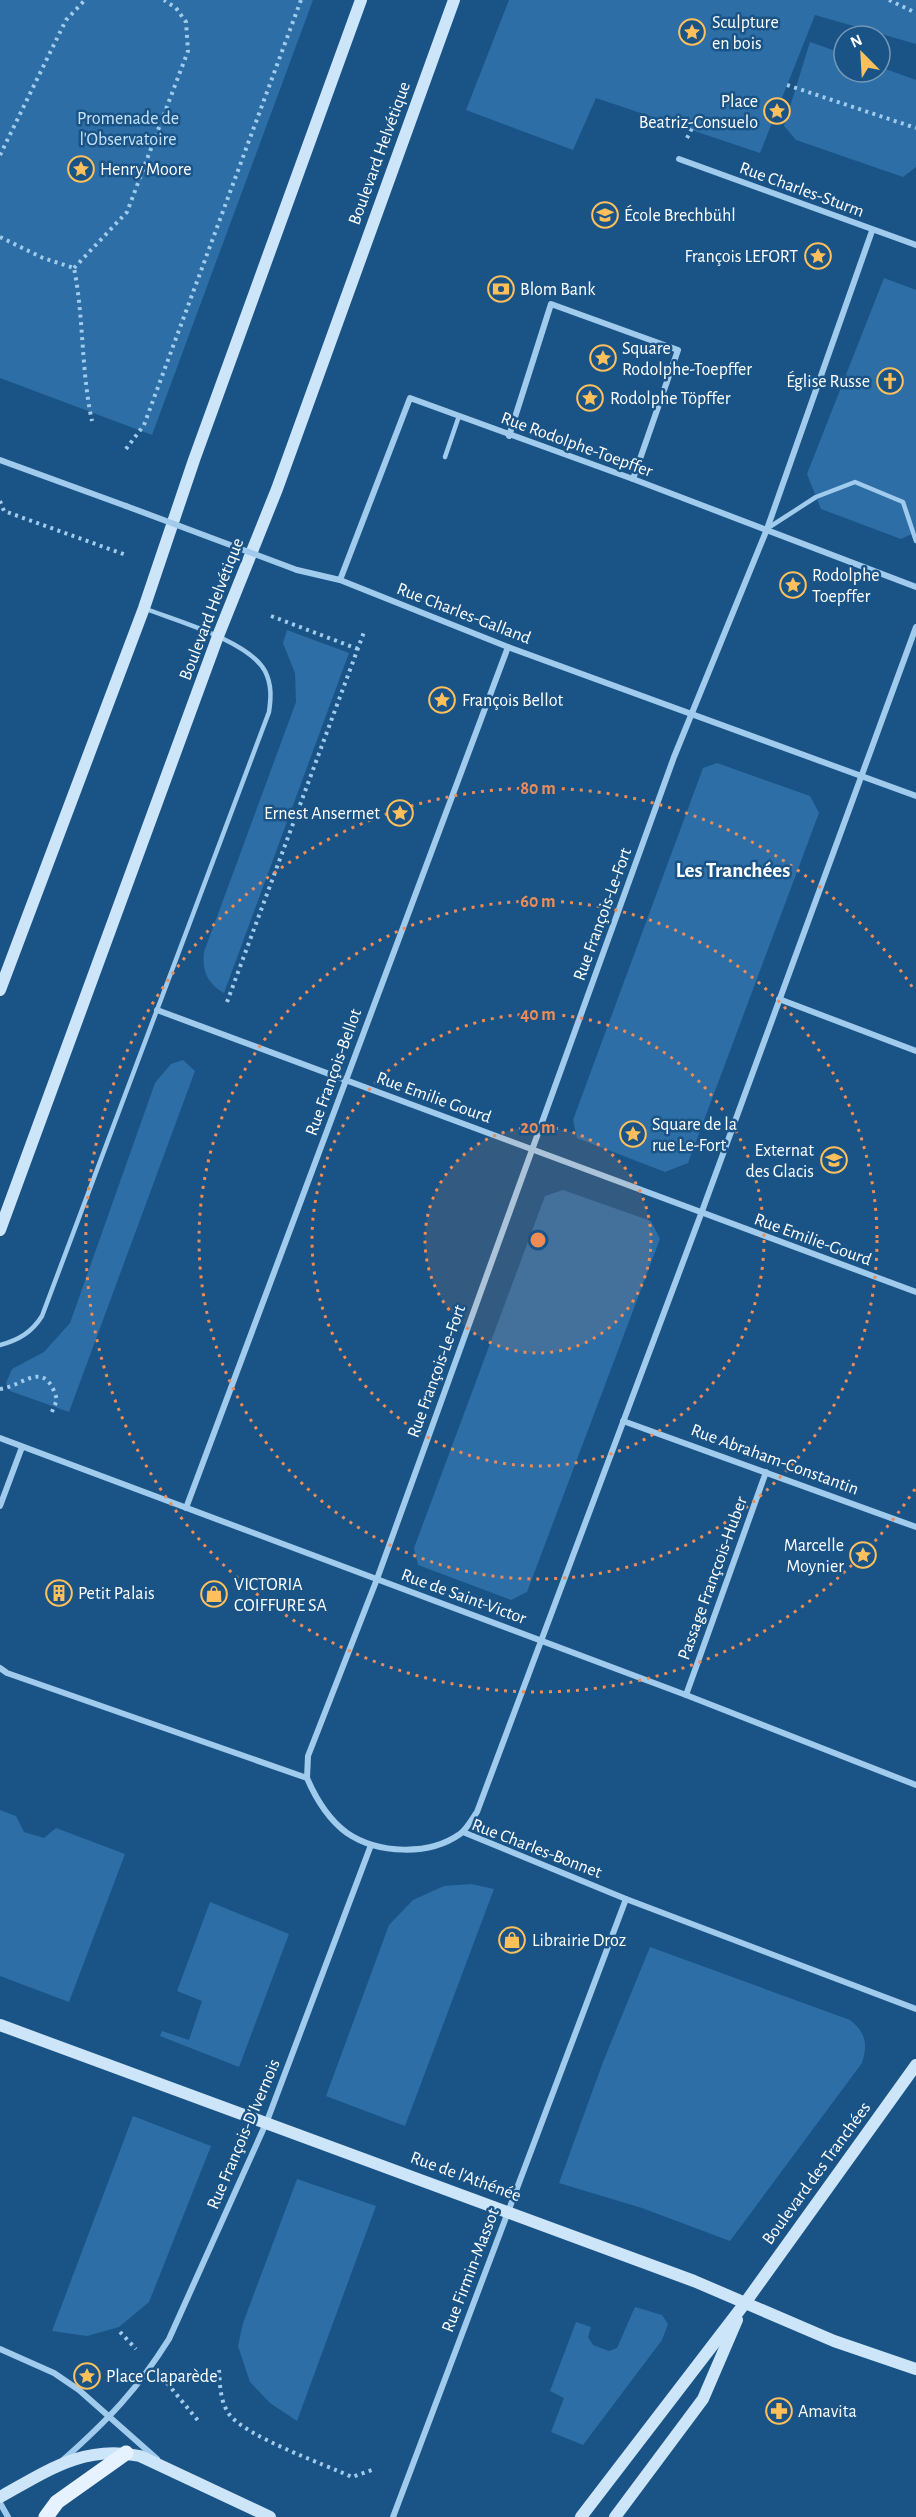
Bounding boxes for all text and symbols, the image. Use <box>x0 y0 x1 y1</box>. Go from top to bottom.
place label: Sculpture en bois <box>712 14 779 53</box>
place icon: Sculpture en bois <box>677 17 707 47</box>
north arrow <box>832 24 892 84</box>
text: N <box>848 32 865 51</box>
street label: Boulevard Helvétique <box>346 79 414 227</box>
place label: Place Beatriz-Consuelo <box>639 93 758 132</box>
place icon: Place Beatriz-Consuelo <box>762 96 792 126</box>
park label: Promenade de l'Observatoire <box>77 110 179 149</box>
place icon: Henry Moore <box>66 154 96 184</box>
street label: Rue Charles-Sturm <box>737 159 866 221</box>
place label: Henry Moore <box>100 161 191 179</box>
school or university icon: École Brechbühl <box>590 200 620 230</box>
place label: École Brechbühl <box>624 204 736 225</box>
place icon: François LEFORT <box>803 241 833 271</box>
place label: François LEFORT <box>685 248 798 266</box>
bank icon: Blom Bank <box>486 274 516 304</box>
place label: Blom Bank <box>520 281 596 299</box>
place label: Square Rodolphe-Toepffer <box>622 340 752 379</box>
place icon: Square Rodolphe-Toepffer <box>588 343 618 373</box>
church icon: Église Russe <box>875 366 905 396</box>
place label: Église Russe <box>786 370 870 391</box>
place icon: Rodolphe Töpffer <box>575 383 605 413</box>
place label: Rodolphe Töpffer <box>610 390 731 408</box>
street label: Rue Rodolphe-Toepffer <box>498 409 655 481</box>
street label: Boulevard Helvétique <box>176 536 247 683</box>
place label: Rodolphe Toepffer <box>812 567 880 606</box>
place icon: Rodolphe Toepffer <box>778 570 808 600</box>
street label: Rue Charles-Galland <box>394 580 533 648</box>
place icon: François Bellot <box>427 685 457 715</box>
place label: François Bellot <box>462 692 563 710</box>
text: 80 m <box>520 780 556 798</box>
place icon: Ernest Ansermet <box>385 798 415 828</box>
place label: Ernest Ansermet <box>264 805 380 823</box>
street label: Rue François-Le-Fort <box>571 845 635 983</box>
district label: Les Tranchées <box>676 860 790 881</box>
text: 60 m <box>520 893 556 911</box>
street label: Rue François-Bellot <box>303 1006 365 1138</box>
text: 40 m <box>520 1006 556 1024</box>
street label: Rue Emilie Gourd <box>374 1069 493 1127</box>
place label: Square de la rue Le-Fort <box>652 1116 737 1155</box>
text: 20 m <box>520 1119 556 1137</box>
place icon: Square de la rue Le-Fort <box>618 1119 648 1149</box>
place label: Externat des Glacis <box>745 1142 814 1181</box>
school or university icon: Externat des Glacis <box>819 1145 849 1175</box>
street label: Rue Emilie-Gourd <box>752 1210 874 1269</box>
centre of rings <box>528 1230 548 1250</box>
street label: Rue François-Le-Fort <box>405 1302 469 1440</box>
street label: Rue Abraham-Constantin <box>688 1421 861 1499</box>
street label: Passage Françcois-Huber <box>675 1494 751 1662</box>
place label: Marcelle Moynier <box>784 1537 844 1576</box>
place icon: Marcelle Moynier <box>848 1540 878 1570</box>
street label: Rue de Saint-Victor <box>399 1566 529 1628</box>
place label: VICTORIA COIFFURE SA <box>234 1576 328 1615</box>
building icon: Petit Palais <box>44 1578 74 1608</box>
shop icon: VICTORIA COIFFURE SA <box>199 1579 229 1609</box>
place label: Petit Palais <box>78 1585 155 1603</box>
street label: Rue Charles-Bonnet <box>469 1816 604 1882</box>
shop icon: Librairie Droz <box>497 1925 527 1955</box>
place label: Librairie Droz <box>532 1932 626 1950</box>
street label: Rue François-D'Ivernois <box>204 2057 284 2212</box>
street label: Boulevard des Tranchées <box>759 2099 874 2248</box>
street label: Rue de l'Athénée <box>408 2149 523 2205</box>
street label: Rue Firmin-Massot <box>439 2206 503 2335</box>
place icon: Place Claparède <box>72 2361 102 2391</box>
place label: Place Claparède <box>106 2368 217 2386</box>
pharmacy icon: Amavita <box>764 2396 794 2426</box>
place label: Amavita <box>798 2403 857 2421</box>

